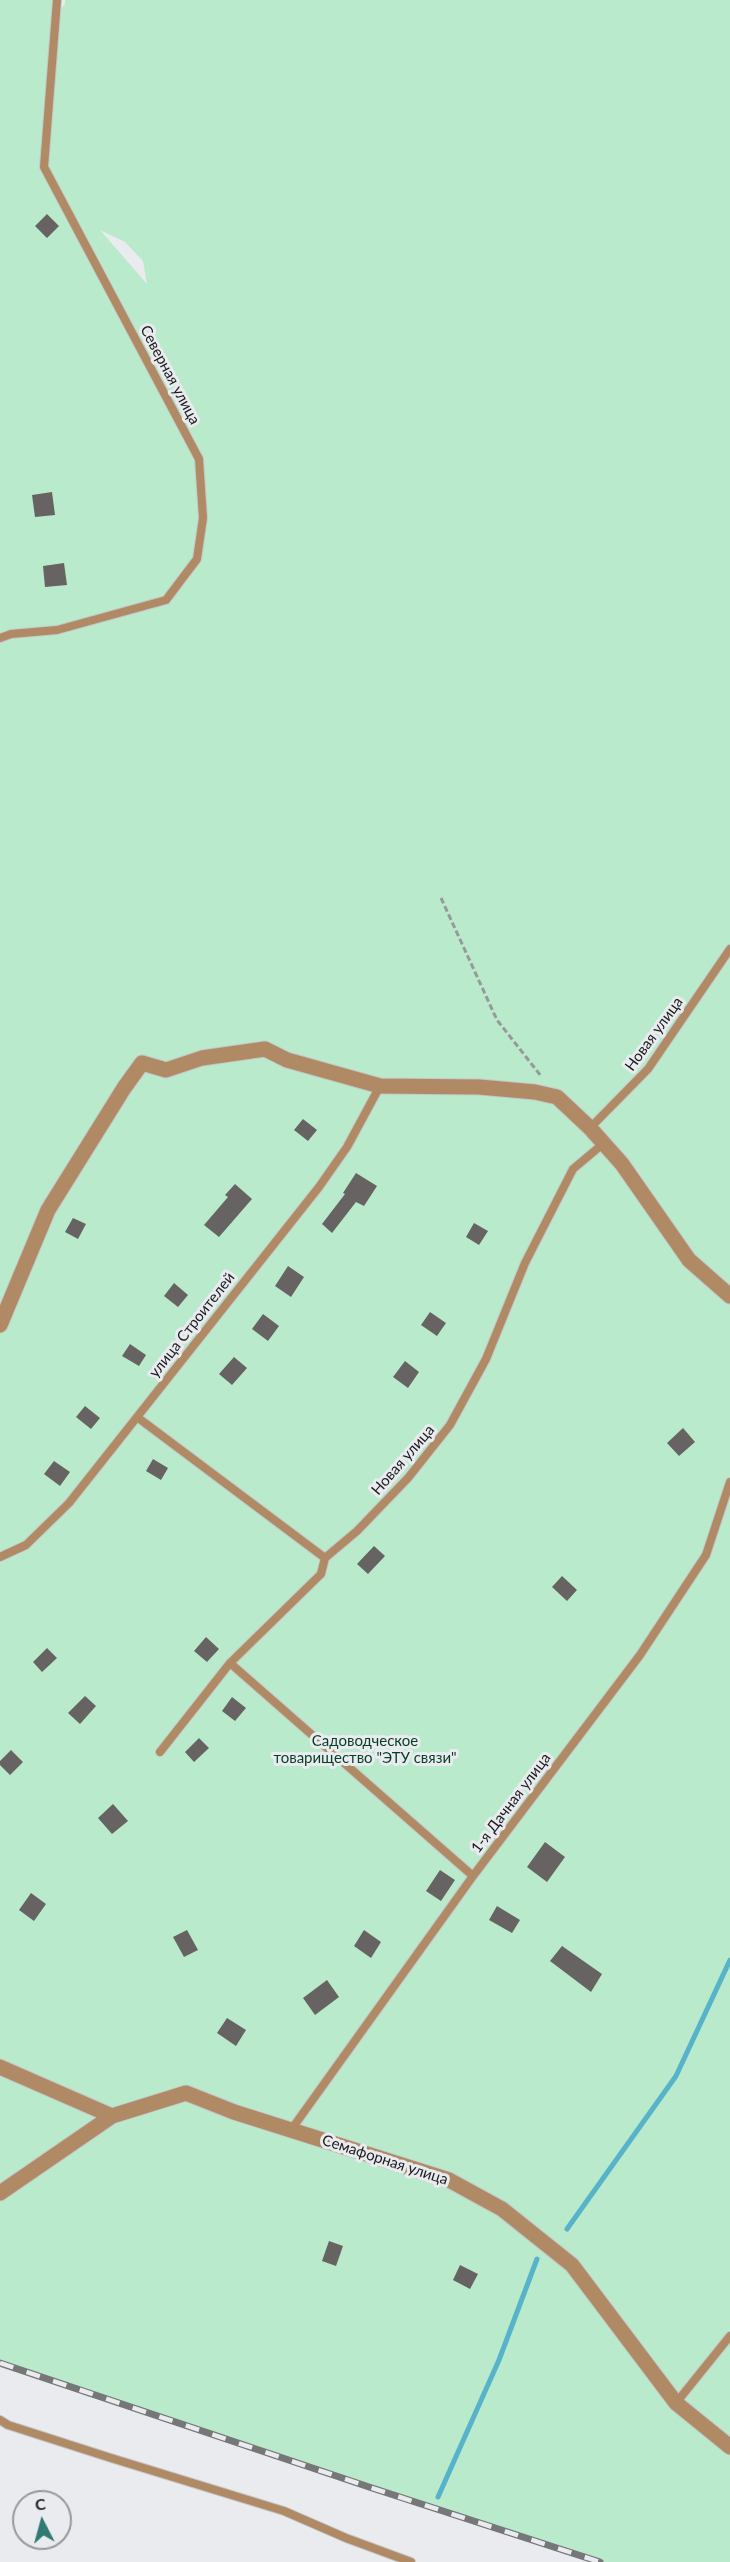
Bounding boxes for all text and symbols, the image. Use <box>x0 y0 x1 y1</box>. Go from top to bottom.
street label: Северная улица <box>136 322 204 428</box>
street label: Новая улица <box>621 994 687 1074</box>
street label: улица Строителей <box>145 1269 239 1381</box>
street label: Новая улица <box>368 1421 438 1499</box>
park label: Садоводческое товарищество "ЭТУ связи" <box>273 1732 457 1767</box>
street label: 1-я Дачная улица <box>468 1749 554 1857</box>
street label: Семафорная улица <box>320 2131 450 2189</box>
north arrow <box>12 2490 72 2550</box>
text: С <box>34 2494 47 2514</box>

